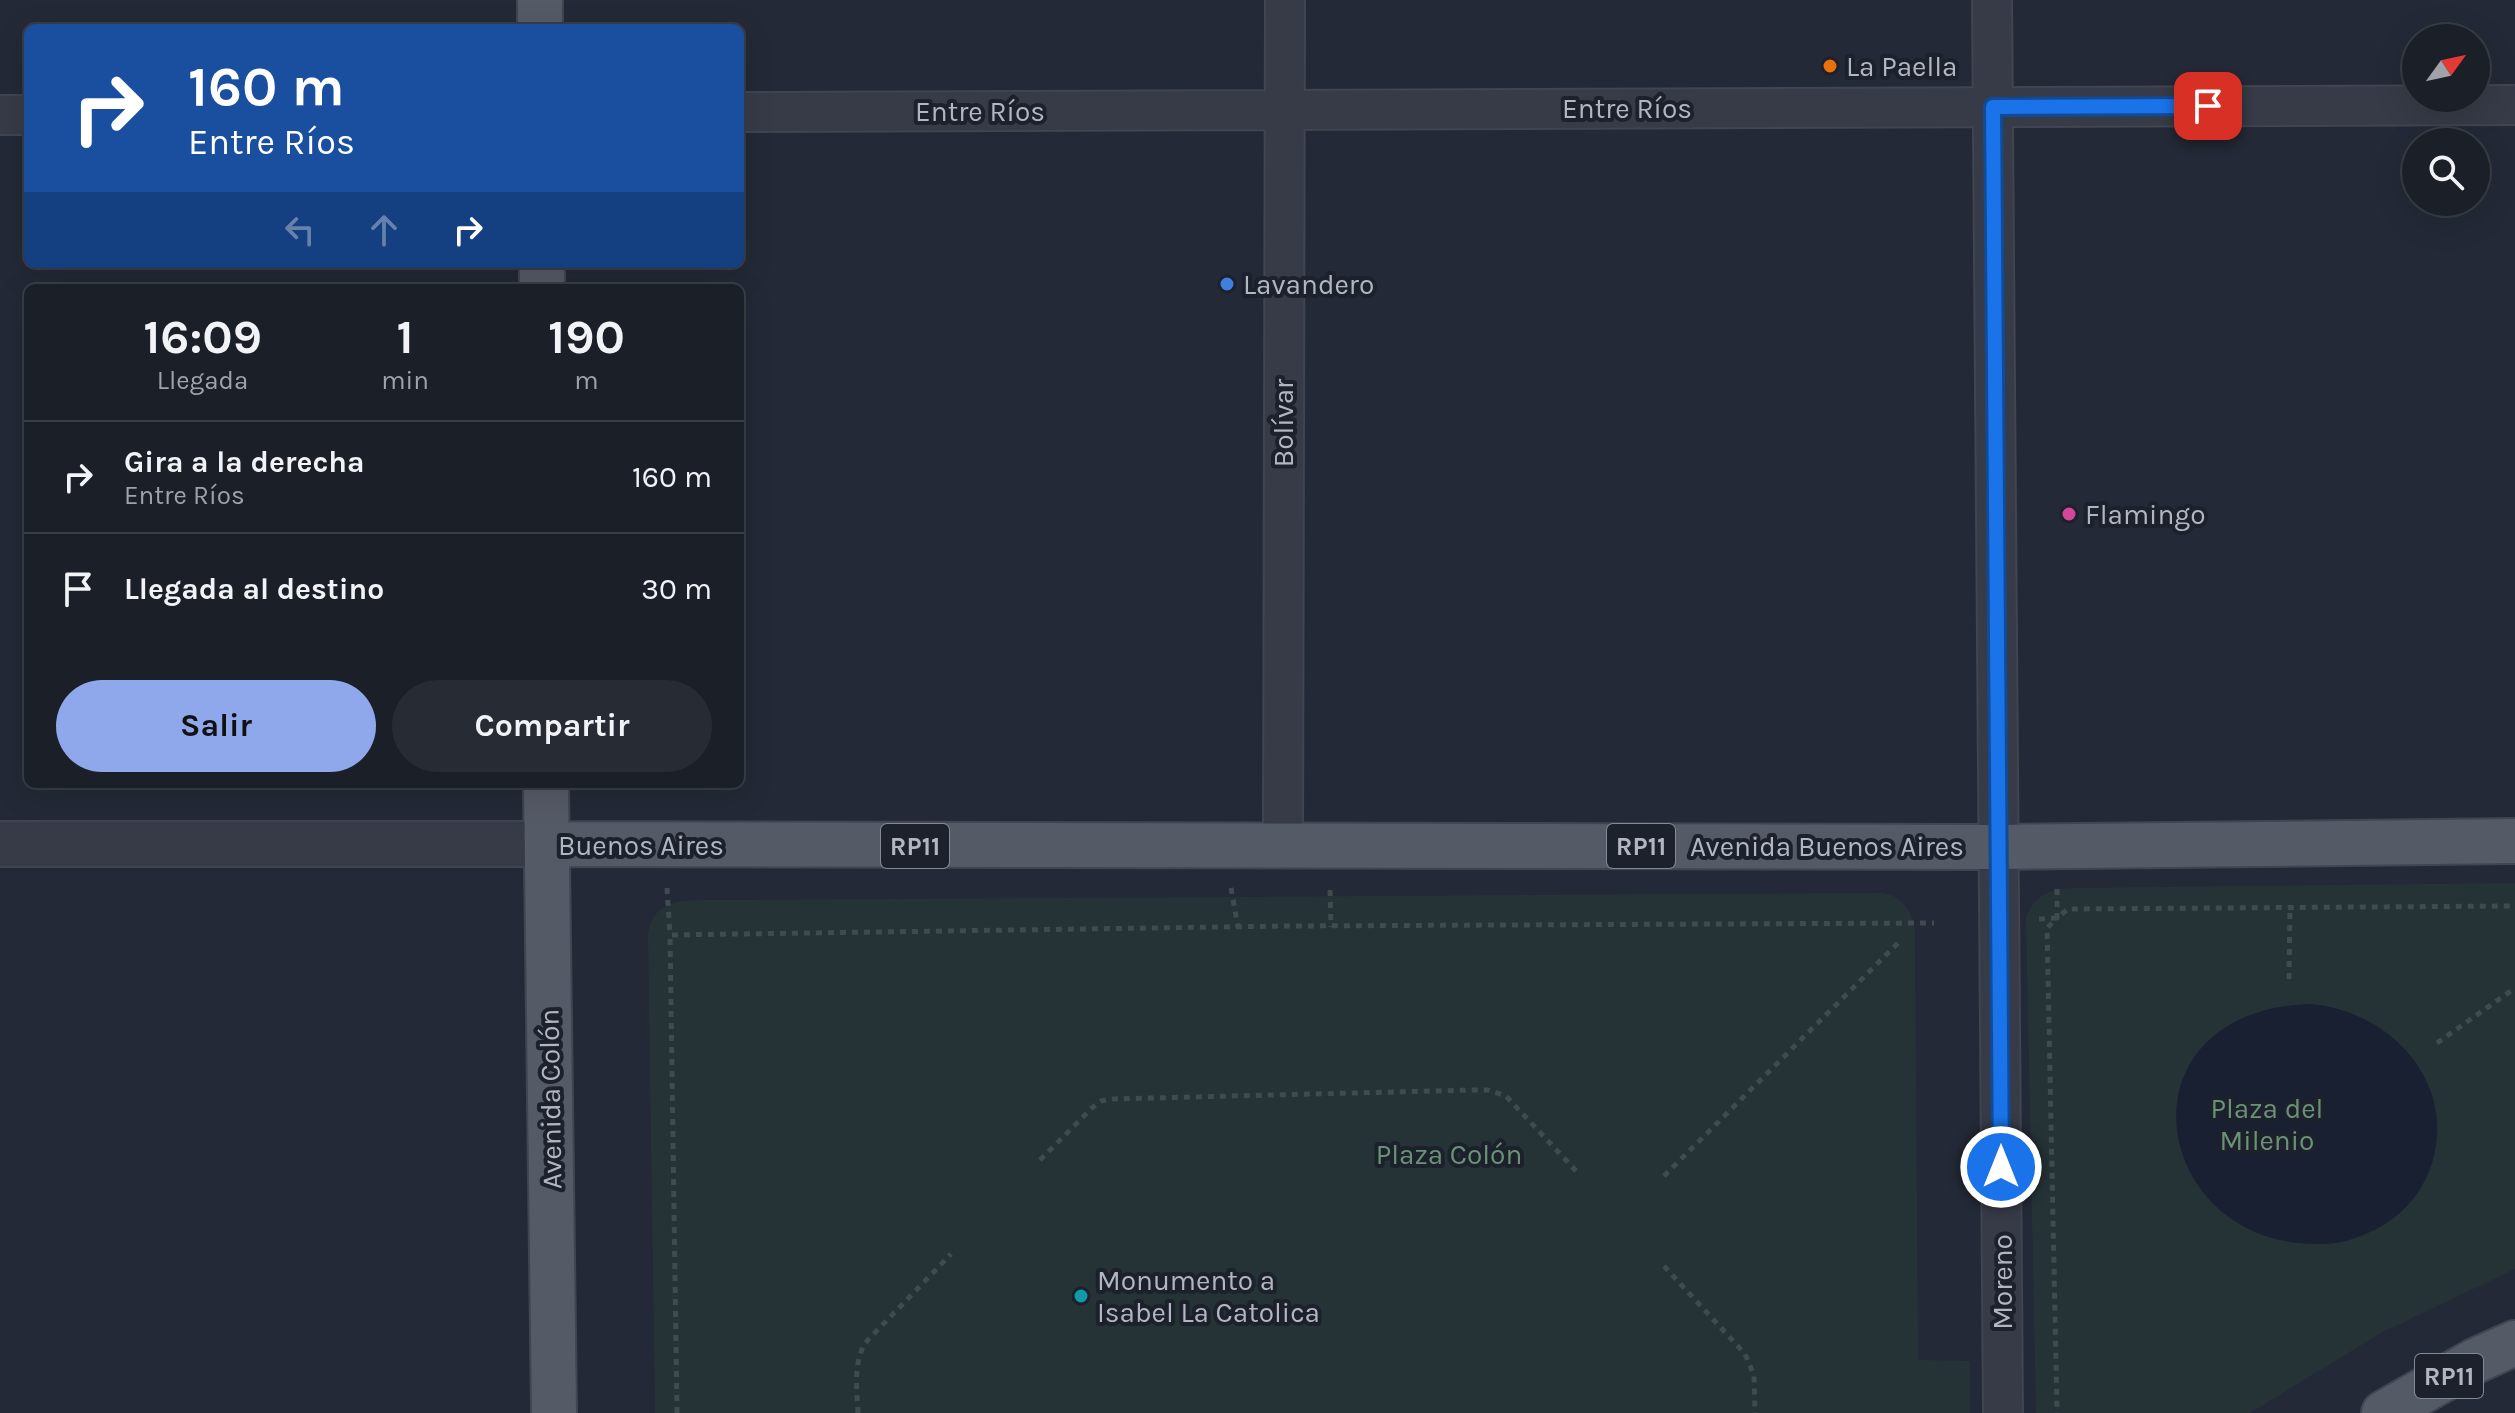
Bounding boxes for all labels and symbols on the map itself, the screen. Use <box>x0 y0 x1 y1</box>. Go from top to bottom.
north arrow <box>2402 24 2490 112</box>
place label: La Paella <box>1846 50 1958 83</box>
marker: La Paella <box>1821 57 1839 75</box>
pin <box>2174 72 2242 140</box>
street label: Entre Ríos <box>1562 92 1692 125</box>
street label: Entre Ríos <box>915 95 1045 128</box>
place label: Lavandero <box>1243 268 1374 301</box>
marker: Lavandero <box>1218 275 1236 293</box>
street label: Bolívar <box>1267 378 1300 467</box>
place label: Flamingo <box>2085 498 2205 531</box>
marker: Flamingo <box>2060 505 2078 523</box>
road number: RP11 <box>881 824 949 868</box>
road number: RP11 <box>1607 824 1675 868</box>
street label: Buenos Aires <box>558 829 724 862</box>
street label: Avenida Buenos Aires <box>1690 830 1964 863</box>
street label: Avenida Colón <box>532 1009 569 1189</box>
park label: Plaza del Milenio <box>2211 1092 2323 1157</box>
position arrow <box>1959 1125 2043 1209</box>
park label: Plaza Colón <box>1376 1138 1522 1171</box>
street label: Moreno <box>1986 1234 2019 1330</box>
place label: Monumento a Isabel La Catolica <box>1097 1264 1320 1329</box>
marker: Monumento a Isabel La Catolica <box>1072 1287 1090 1305</box>
road number: RP11 <box>2415 1354 2483 1398</box>

